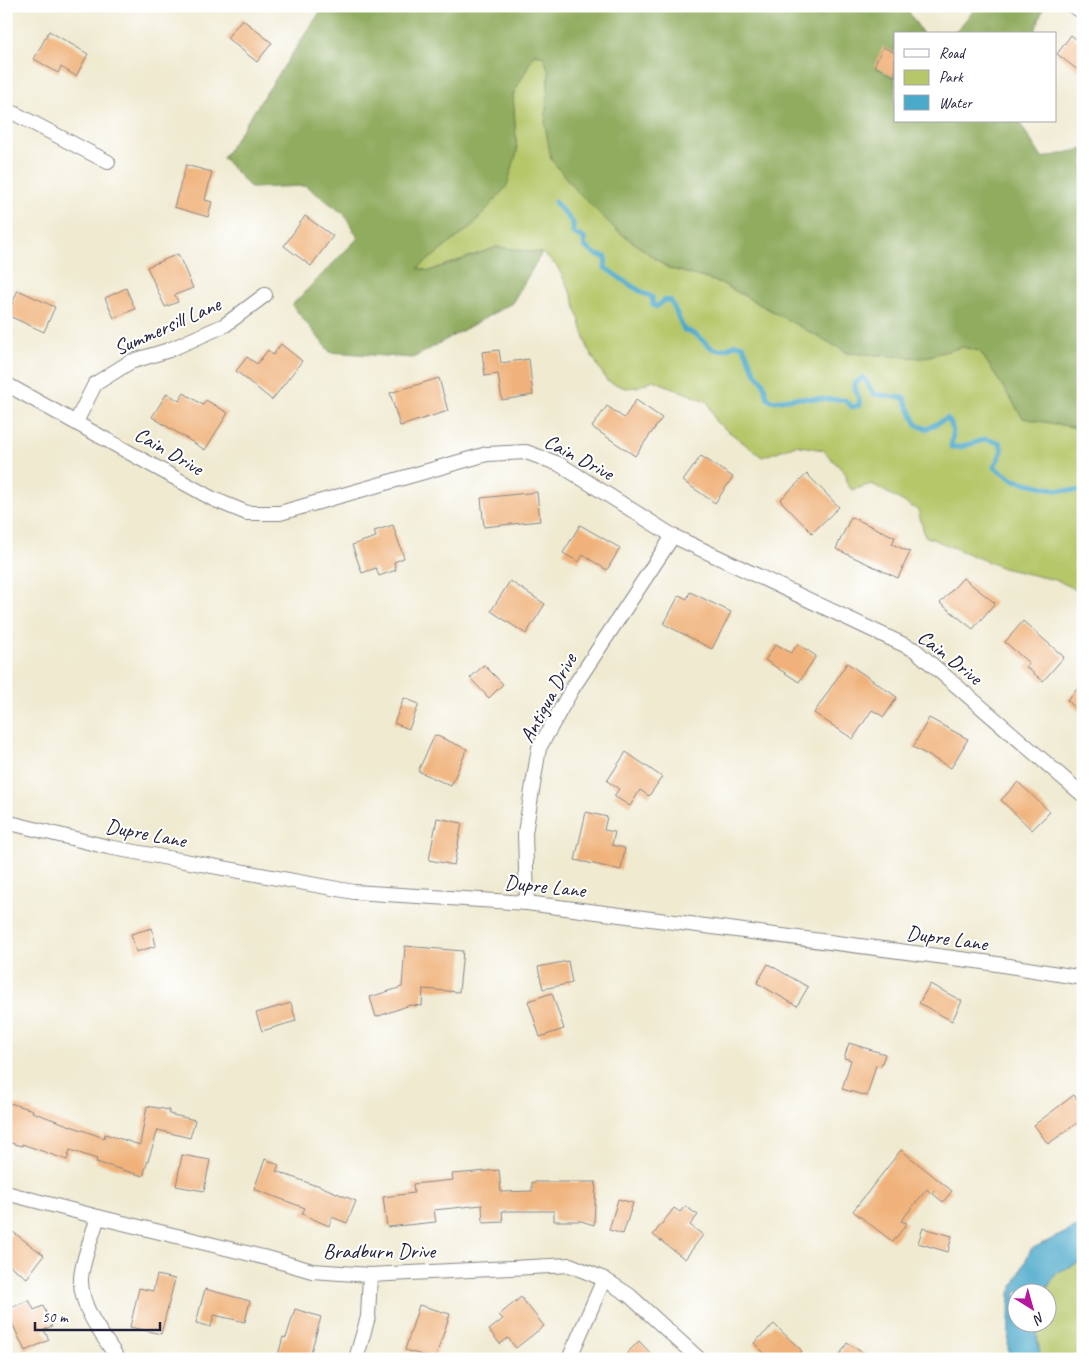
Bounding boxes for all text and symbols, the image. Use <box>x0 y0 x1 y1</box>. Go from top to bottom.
legend <box>894 32 1056 122</box>
text: Road <box>939 44 966 63</box>
text: Park <box>939 68 964 87</box>
text: Water <box>939 94 973 113</box>
street label: Summersill Lane <box>110 290 226 361</box>
street label: Cain Drive <box>130 421 210 482</box>
street label: Cain Drive <box>540 428 620 487</box>
street label: Cain Drive <box>912 624 989 692</box>
street label: Antigua Drive <box>514 648 583 747</box>
street label: Dupre Lane <box>104 812 190 854</box>
street label: Dupre Lane <box>503 869 589 903</box>
street label: Dupre Lane <box>905 919 991 957</box>
street label: Bradburn Drive <box>323 1238 437 1264</box>
north arrow <box>1006 1282 1056 1332</box>
scale bar <box>35 1300 160 1332</box>
text: 50 m <box>42 1308 69 1327</box>
text: N <box>1029 1309 1048 1329</box>

